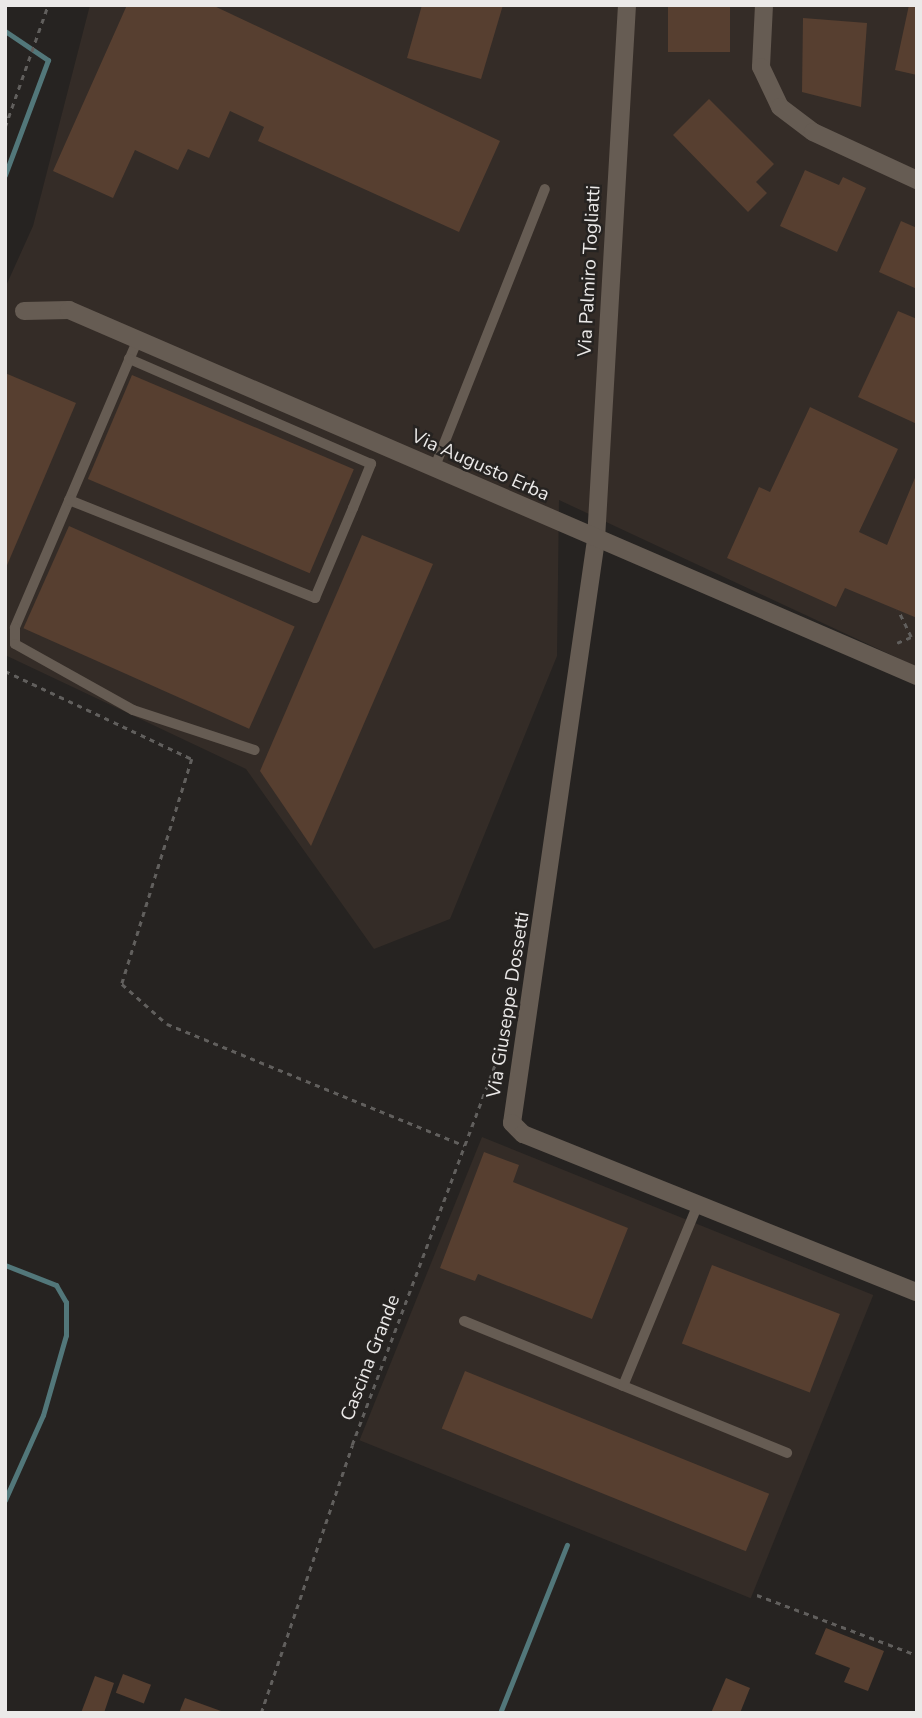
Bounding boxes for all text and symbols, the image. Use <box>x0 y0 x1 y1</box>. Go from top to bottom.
street label: Via Palmiro Togliatti <box>574 185 606 357</box>
street label: Via Augusto Erba <box>407 425 553 507</box>
street label: Via Giuseppe Dossetti <box>483 910 535 1100</box>
street label: Cascina Grande <box>336 1292 406 1424</box>

